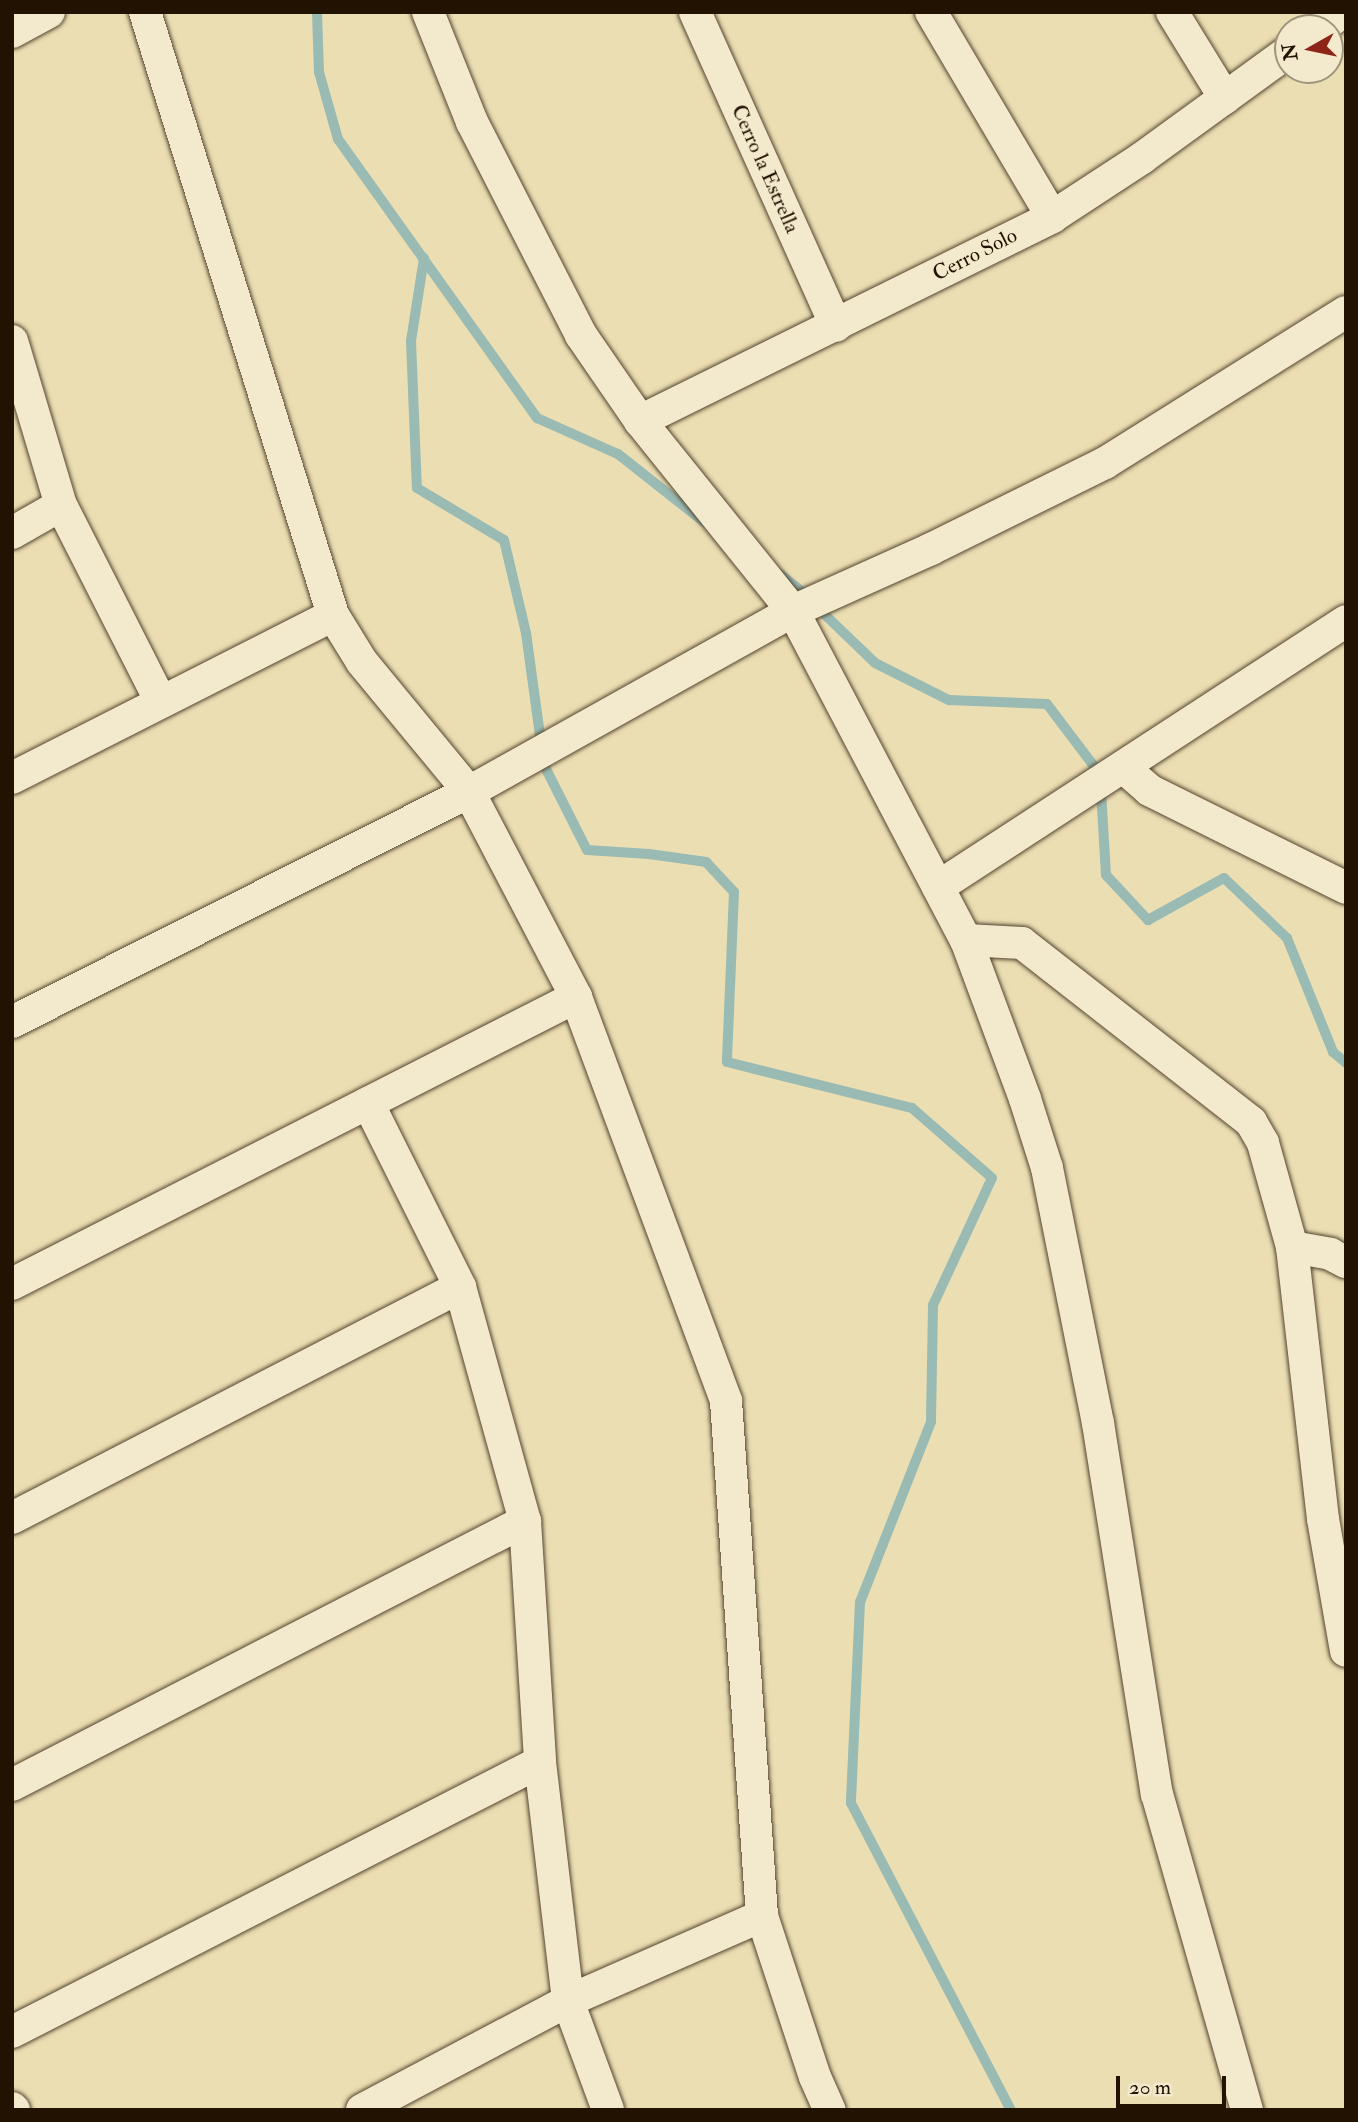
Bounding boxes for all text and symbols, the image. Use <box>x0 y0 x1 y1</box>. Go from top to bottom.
north arrow <box>1274 14 1344 84</box>
text: N <box>1277 42 1303 62</box>
street label: Cerro la Estrella <box>725 101 805 237</box>
street label: Cerro Solo <box>929 223 1021 287</box>
scale bar <box>1120 2062 1230 2106</box>
text: 20 m <box>1129 2074 1171 2101</box>

